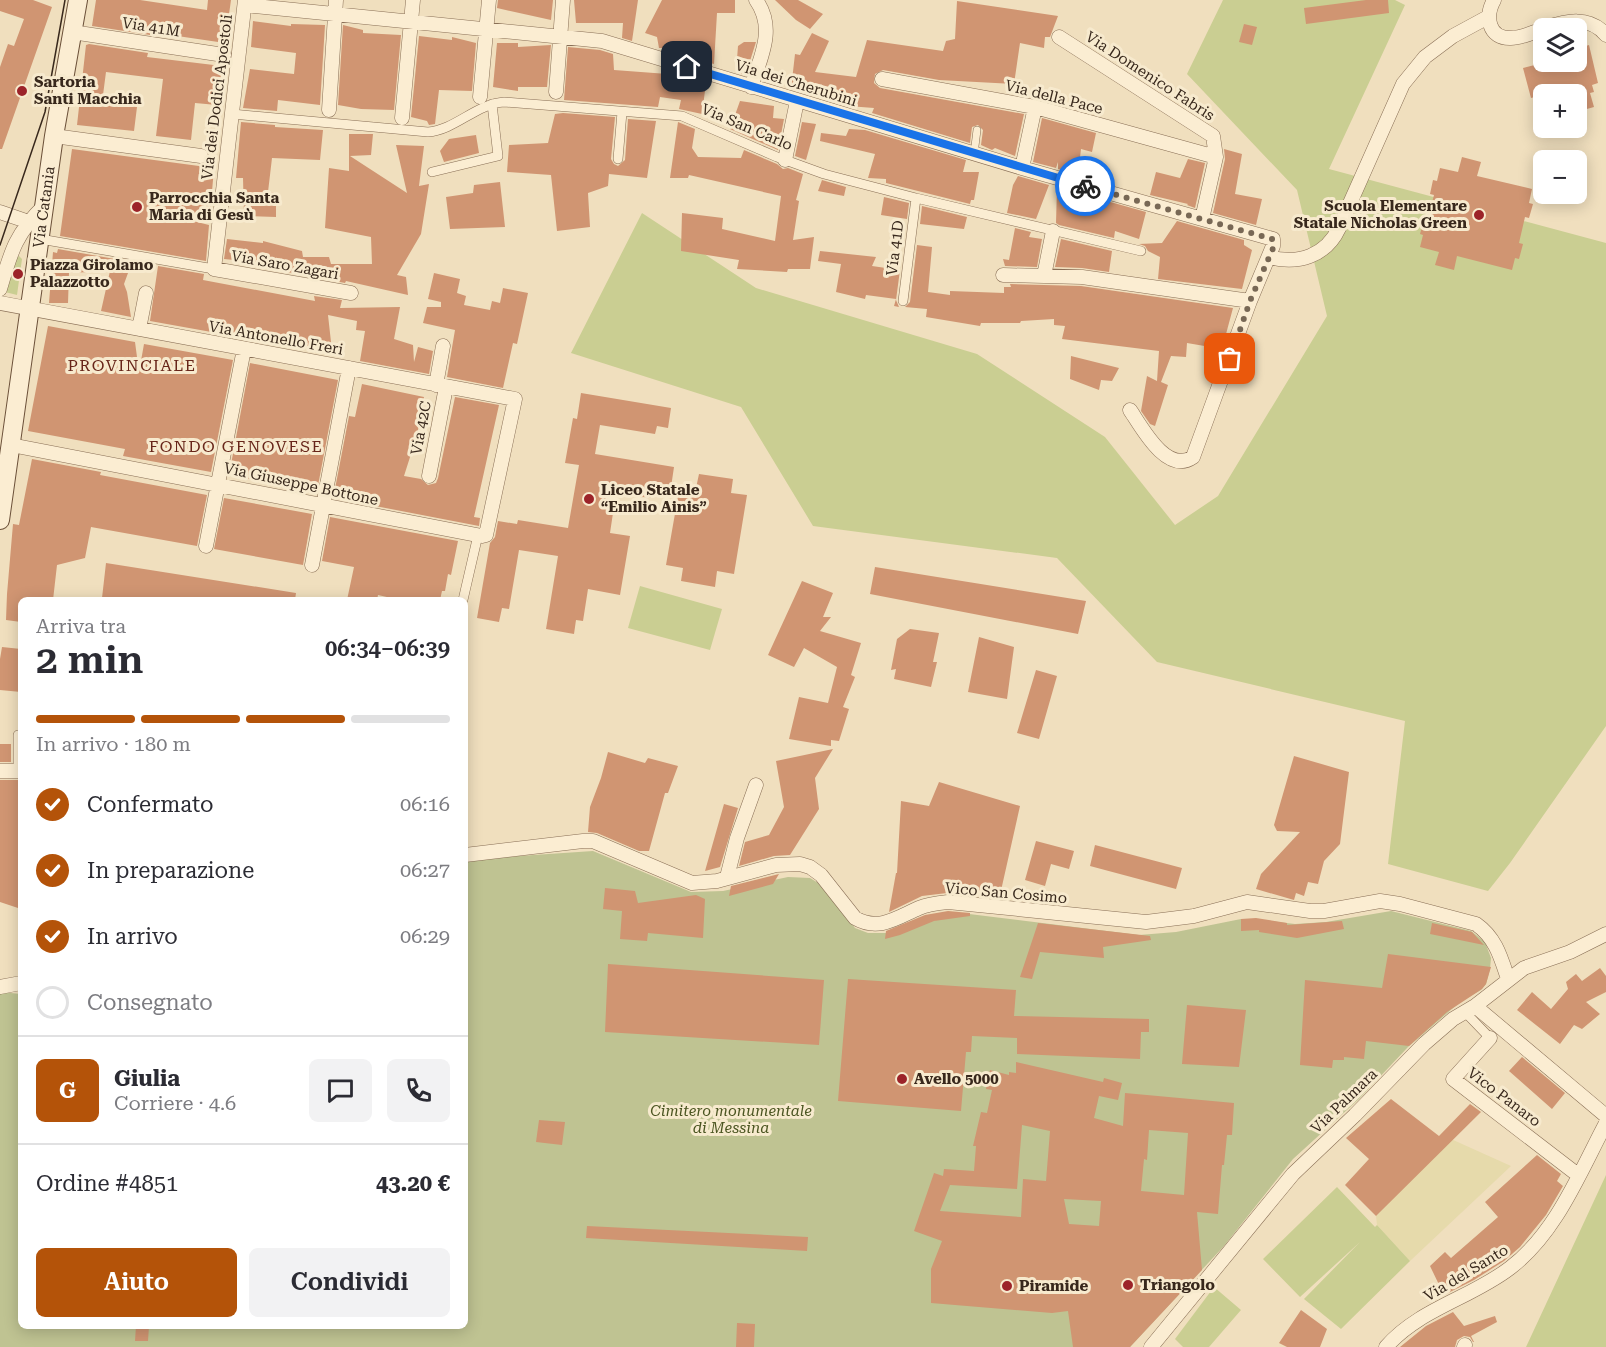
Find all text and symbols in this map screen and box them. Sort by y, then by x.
street label: Via dei Dodici Apostoli [198,13,236,181]
street label: Via 41M [121,14,181,40]
map controls [1533,18,1587,204]
button: layers [1533,18,1587,72]
street label: Via Domenico Fabris [1082,28,1218,124]
pin [661,41,712,92]
icon: home [670,50,703,83]
street label: Via dei Cherubini [733,56,859,110]
place label: Sartoria Santi Macchia [34,73,142,108]
street label: Via della Pace [1003,76,1105,118]
marker: Sartoria Santi Macchia [15,84,29,98]
button: + [1533,84,1587,138]
street label: Via San Carlo [699,100,795,154]
button: − [1533,150,1587,204]
courier [1055,156,1115,216]
street label: Via Catania [29,165,59,249]
icon: bike [1069,170,1102,203]
place label: Parrocchia Santa Maria di Gesù [149,189,279,224]
place label: Scuola Elementare Statale Nicholas Green [1294,197,1467,232]
marker: Parrocchia Santa Maria di Gesù [130,200,144,214]
marker: Scuola Elementare Statale Nicholas Green [1472,208,1486,222]
street label: Via 41D [883,219,907,277]
street label: Via Saro Zagari [230,247,340,283]
place label: Piazza Girolamo Palazzotto [30,256,154,291]
marker: Piazza Girolamo Palazzotto [11,267,25,281]
street label: Via Antonello Freri [207,317,345,359]
pin [1204,333,1255,384]
icon: bag [1213,342,1246,375]
district label: PROVINCIALE [68,356,196,375]
street label: Via 42C [407,399,435,457]
district label: FONDO GENOVESE [149,437,323,456]
street label: Via Giuseppe Bottone [222,459,380,509]
place label: Liceo Statale “Emilio Ainis” [601,481,707,516]
marker: Liceo Statale “Emilio Ainis” [582,492,596,506]
text: Arriva tra [36,614,126,638]
text: 06:34–06:39 [325,636,450,661]
text: 2 min [36,637,143,683]
text: In arrivo · 180 m [36,732,191,756]
icon: check [36,788,69,821]
text: Confermato [87,792,213,817]
text: 06:16 [400,792,450,816]
icon: check [36,854,69,887]
text: In preparazione [87,858,254,883]
text: 06:27 [400,858,450,882]
street label: Vico San Cosimo [944,879,1068,907]
icon: check [36,920,69,953]
text: In arrivo [87,924,178,949]
text: 06:29 [400,924,450,948]
text: Consegnato [87,990,213,1015]
button: chat [309,1059,372,1122]
button: phone [387,1059,450,1122]
street label: Vico Panaro [1464,1064,1544,1130]
street label: Via Palmara [1307,1065,1381,1137]
text: Giulia [114,1066,180,1091]
place label: Avello 5000 [914,1070,999,1088]
marker: Avello 5000 [895,1072,909,1086]
text: G [59,1078,76,1103]
text: Corriere · 4.6 [114,1091,236,1115]
park label: Cimitero monumentale di Messina [650,1102,812,1137]
text: Ordine #4851 [36,1171,178,1196]
text: 43.20 € [376,1171,450,1196]
street label: Via del Santo [1421,1241,1511,1305]
button: Aiuto [36,1248,237,1317]
button: Condividi [249,1248,450,1317]
place label: Triangolo [1140,1276,1215,1294]
place label: Piramide [1019,1277,1088,1295]
marker: Triangolo [1121,1278,1135,1292]
marker: Piramide [1000,1279,1014,1293]

